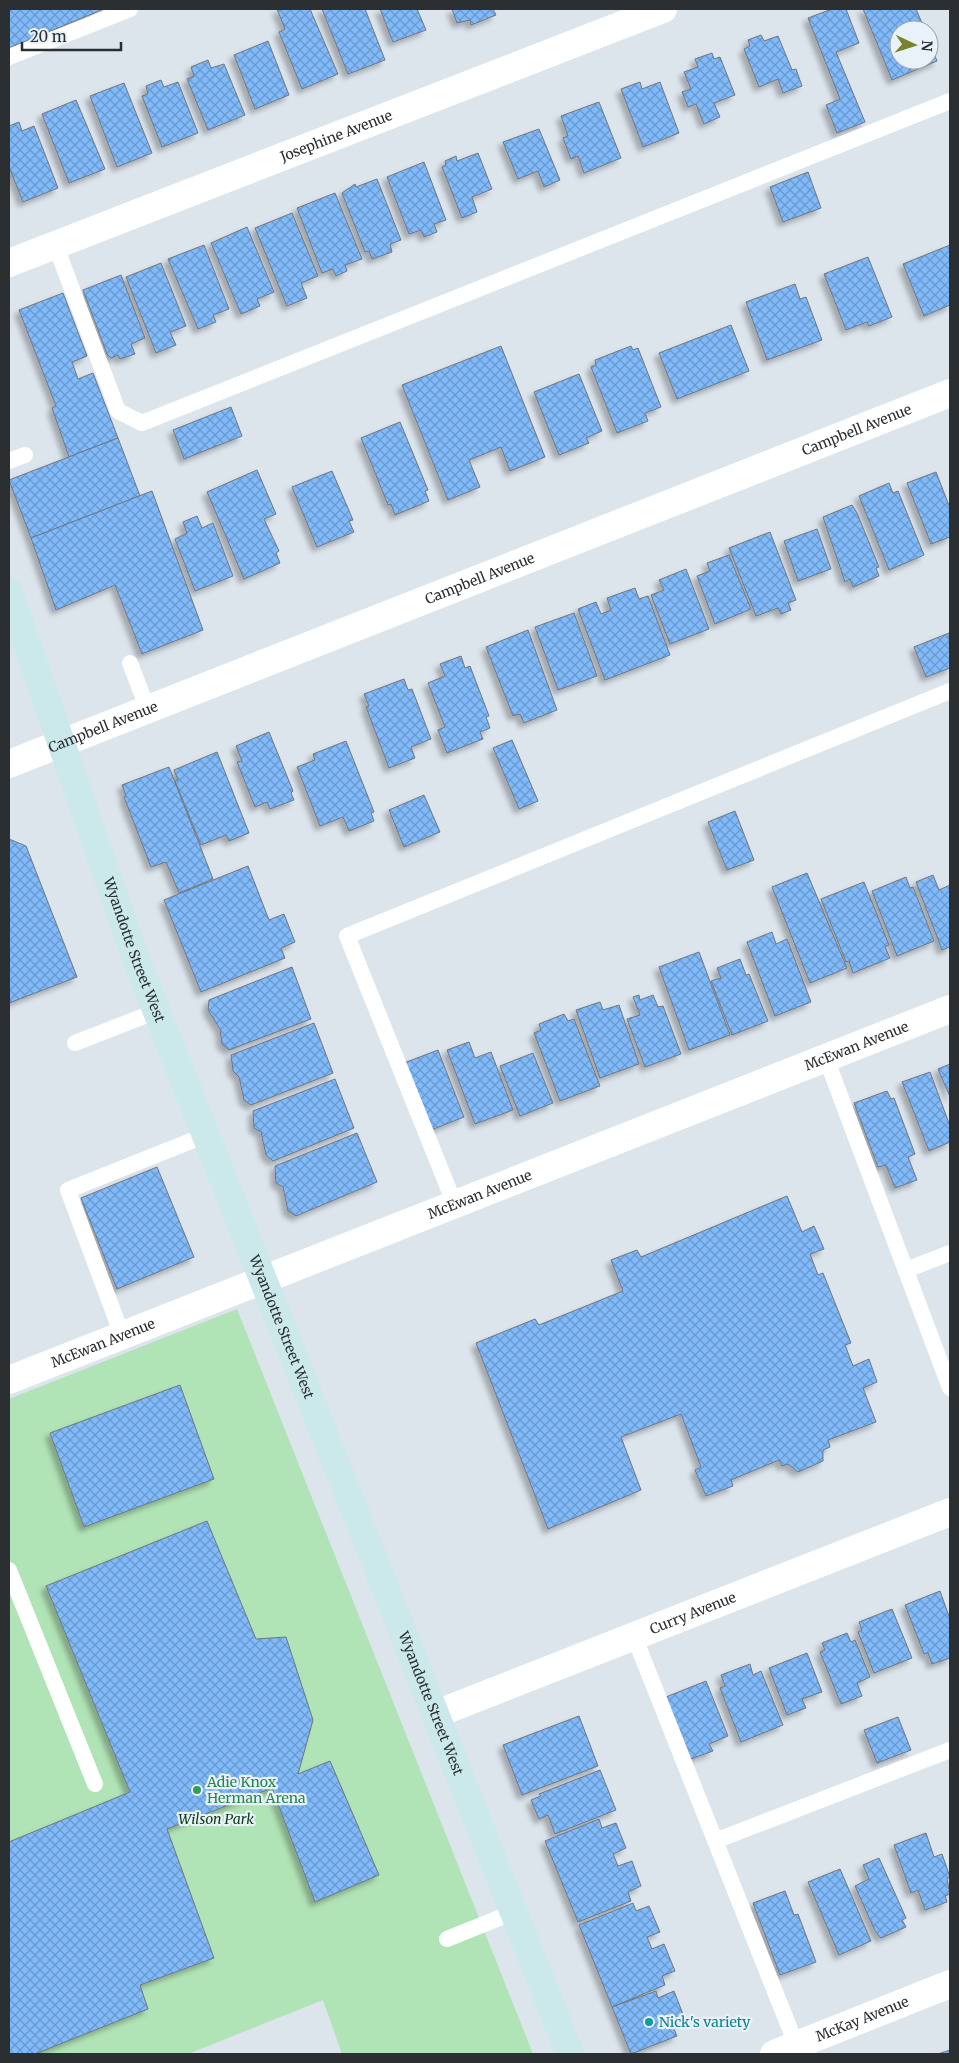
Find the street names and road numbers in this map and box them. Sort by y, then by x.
street label: Josephine Avenue [277,106,395,166]
street label: Campbell Avenue [799,400,914,460]
street label: Campbell Avenue [422,549,537,608]
street label: Campbell Avenue [46,697,160,757]
street label: Wyandotte Street West [99,874,169,1025]
street label: McEwan Avenue [802,1017,911,1074]
street label: McEwan Avenue [425,1166,534,1223]
street label: Wyandotte Street West [245,1251,319,1402]
street label: McEwan Avenue [48,1314,158,1372]
street label: Curry Avenue [647,1588,739,1638]
street label: Wyandotte Street West [394,1628,468,1778]
street label: McKay Avenue [813,1992,911,2045]

